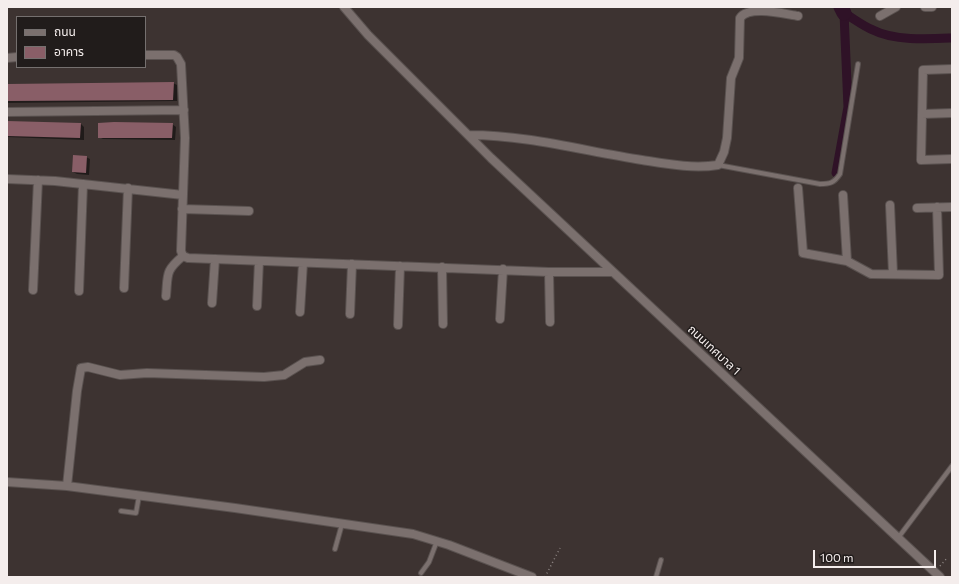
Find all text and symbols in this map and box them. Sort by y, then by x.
legend [16,16,146,68]
text: ถนน [54,24,76,38]
text: อาคาร [54,44,84,58]
street label: ถนนเทศบาล 1 [685,322,743,378]
scale bar [815,542,938,568]
text: 100 m [820,550,854,564]

